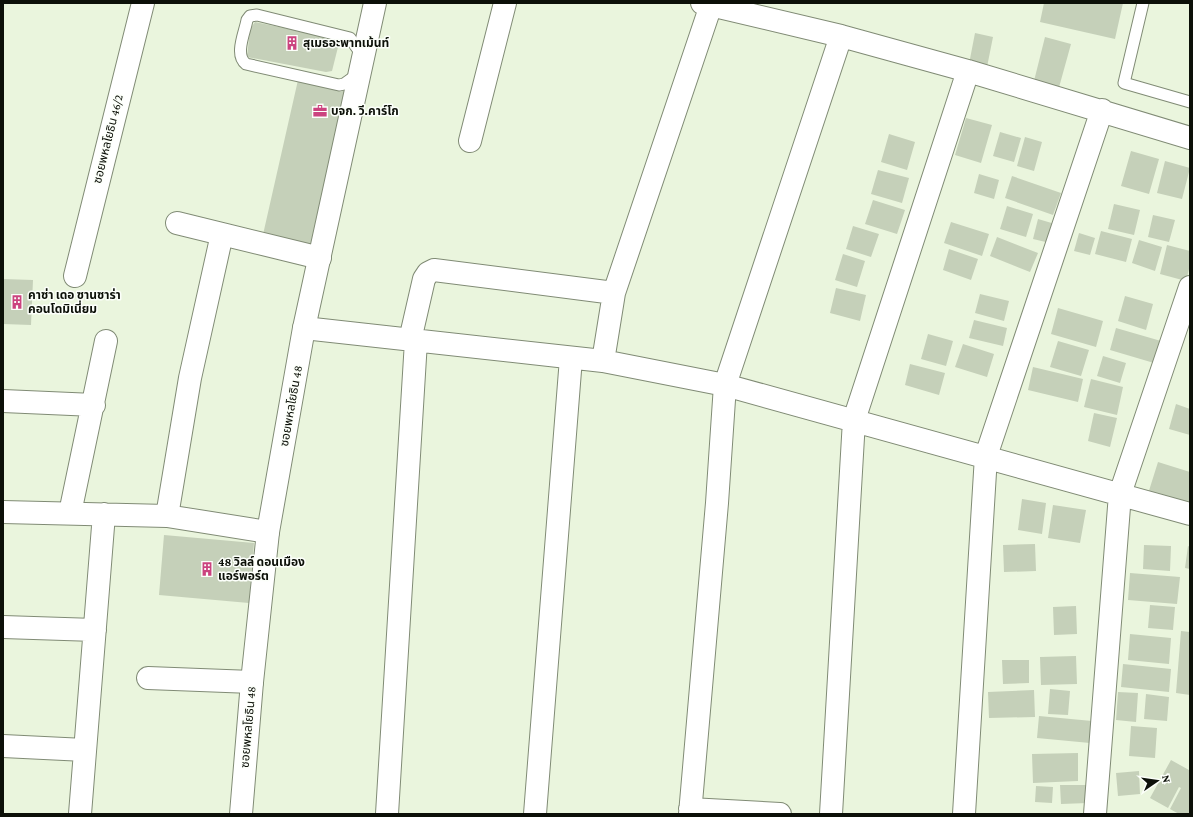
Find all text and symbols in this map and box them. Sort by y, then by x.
building icon: สุเมธอะพาทเม้นท์ [284,35,300,51]
place label: สุเมธอะพาทเม้นท์ [303,36,389,50]
street label: ซอยพหลโยธิน 46/2 [90,93,126,185]
office icon: บจก. วี.คาร์โก [312,103,328,119]
place label: บจก. วี.คาร์โก [331,104,399,118]
place label: คาซ่า เดอ ซานซาร่า คอนโดมิเนี่ยม [28,288,121,316]
building icon: คาซ่า เดอ ซานซาร่า คอนโดมิเนี่ยม [9,294,25,310]
street label: ซอยพหลโยธิน 48 [277,364,305,448]
place label: 48 วิลล์ ดอนเมือง แอร์พอร์ต [218,555,305,583]
building icon: 48 วิลล์ ดอนเมือง แอร์พอร์ต [199,561,215,577]
street label: ซอยพหลโยธิน 48 [237,685,259,769]
north arrow [1137,761,1177,801]
text: N [1160,774,1174,784]

